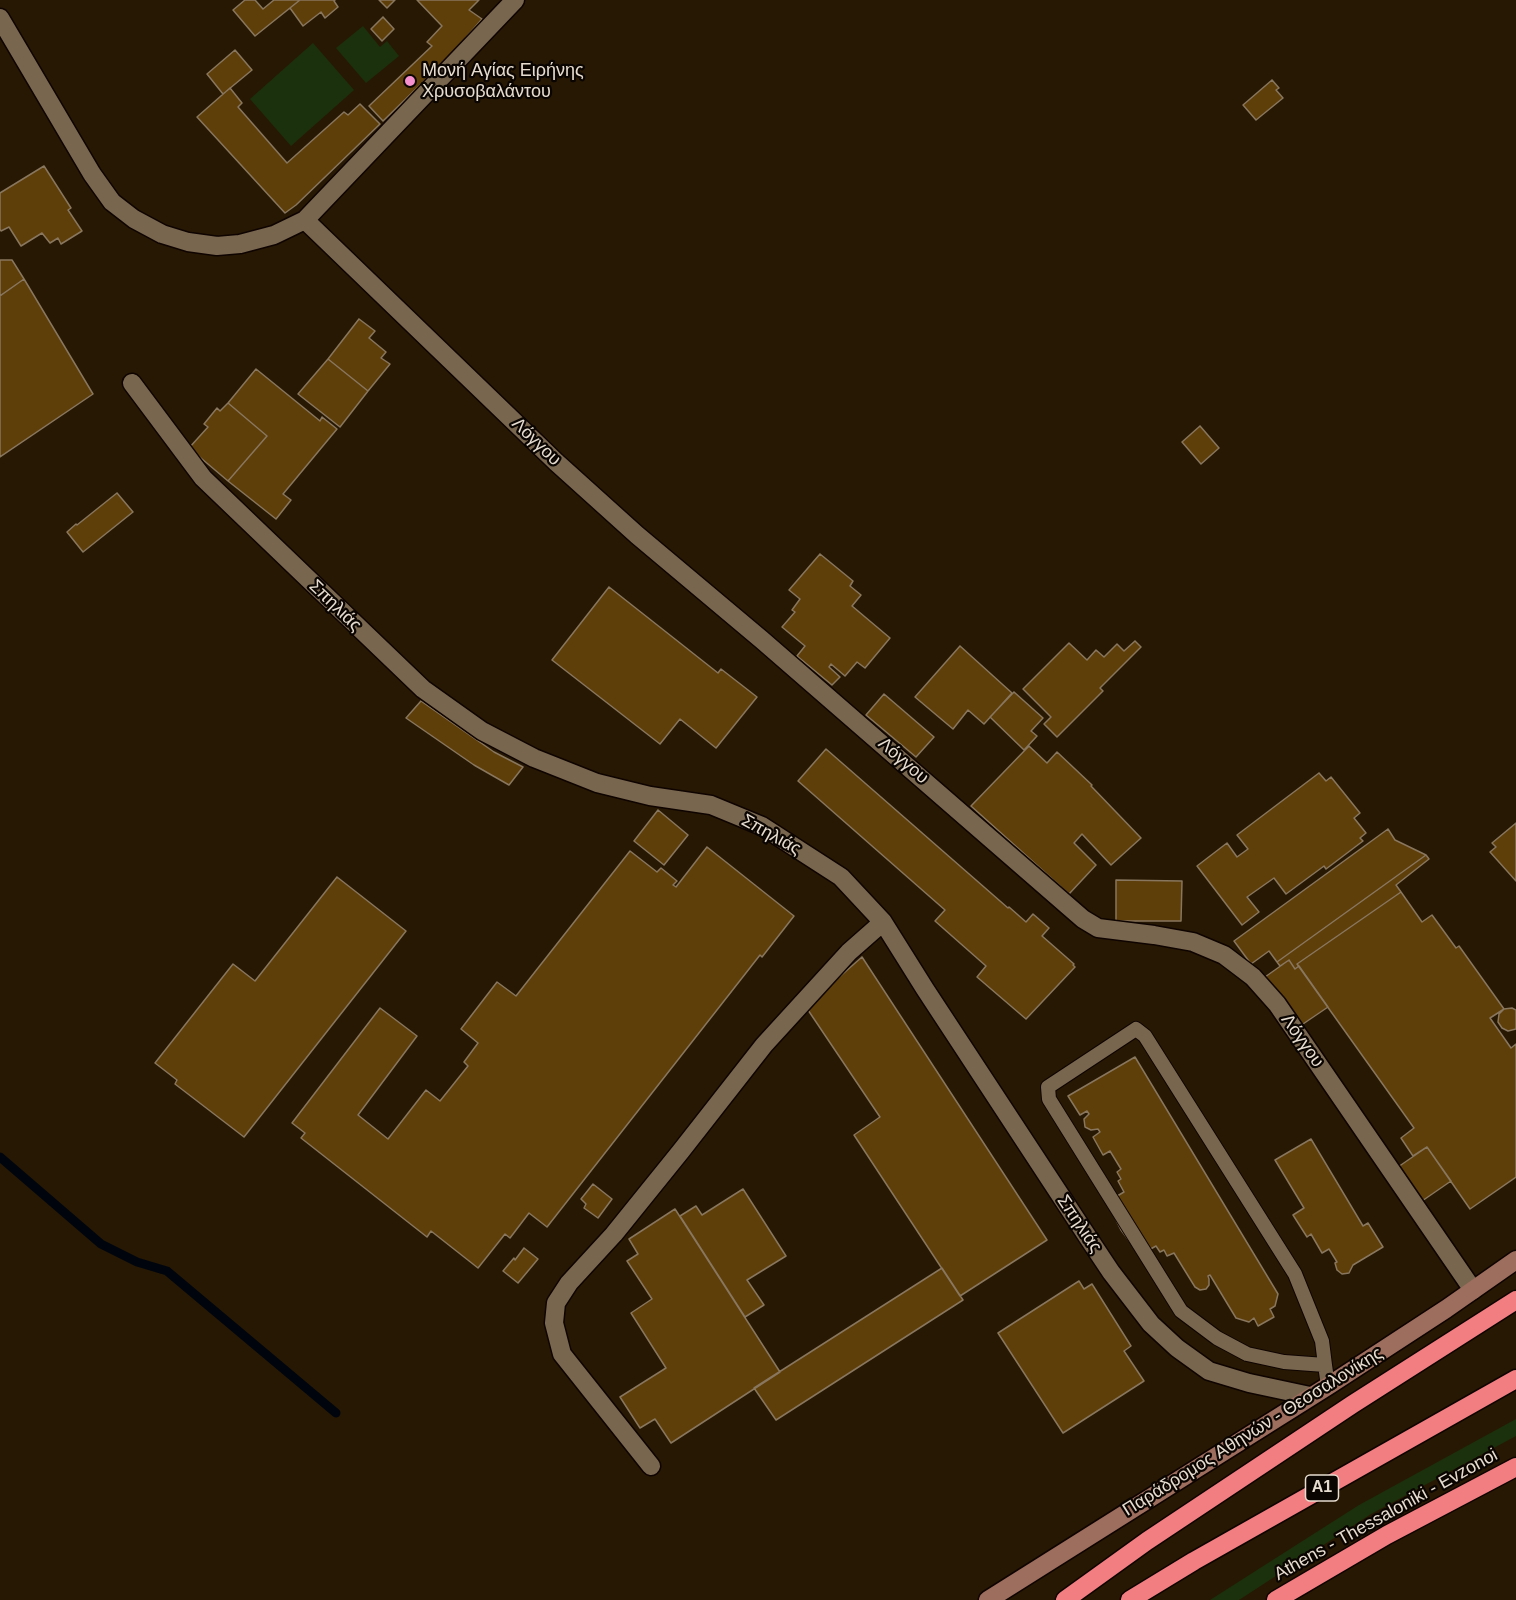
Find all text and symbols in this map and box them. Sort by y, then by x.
place label: Μονή Αγίας Ειρήνης Χρυσοβαλάντου [422,60,584,103]
marker: Μονή Αγίας Ειρήνης Χρυσοβαλάντου [403,74,417,88]
street label: Λόγγου [507,413,565,471]
street label: Σπηλιάς [304,576,366,636]
street label: Λόγγου [873,733,933,789]
street label: Σπηλιάς [737,810,805,860]
street label: Λόγγου [1276,1010,1328,1072]
street label: Σπηλιάς [1052,1191,1106,1257]
street label: Παράδρομος Αθηνών - Θεσσαλονίκης [1119,1343,1387,1521]
street label: Athens - Thessaloniki - Evzonoi [1271,1444,1501,1586]
road number: Α1 [1306,1475,1338,1501]

